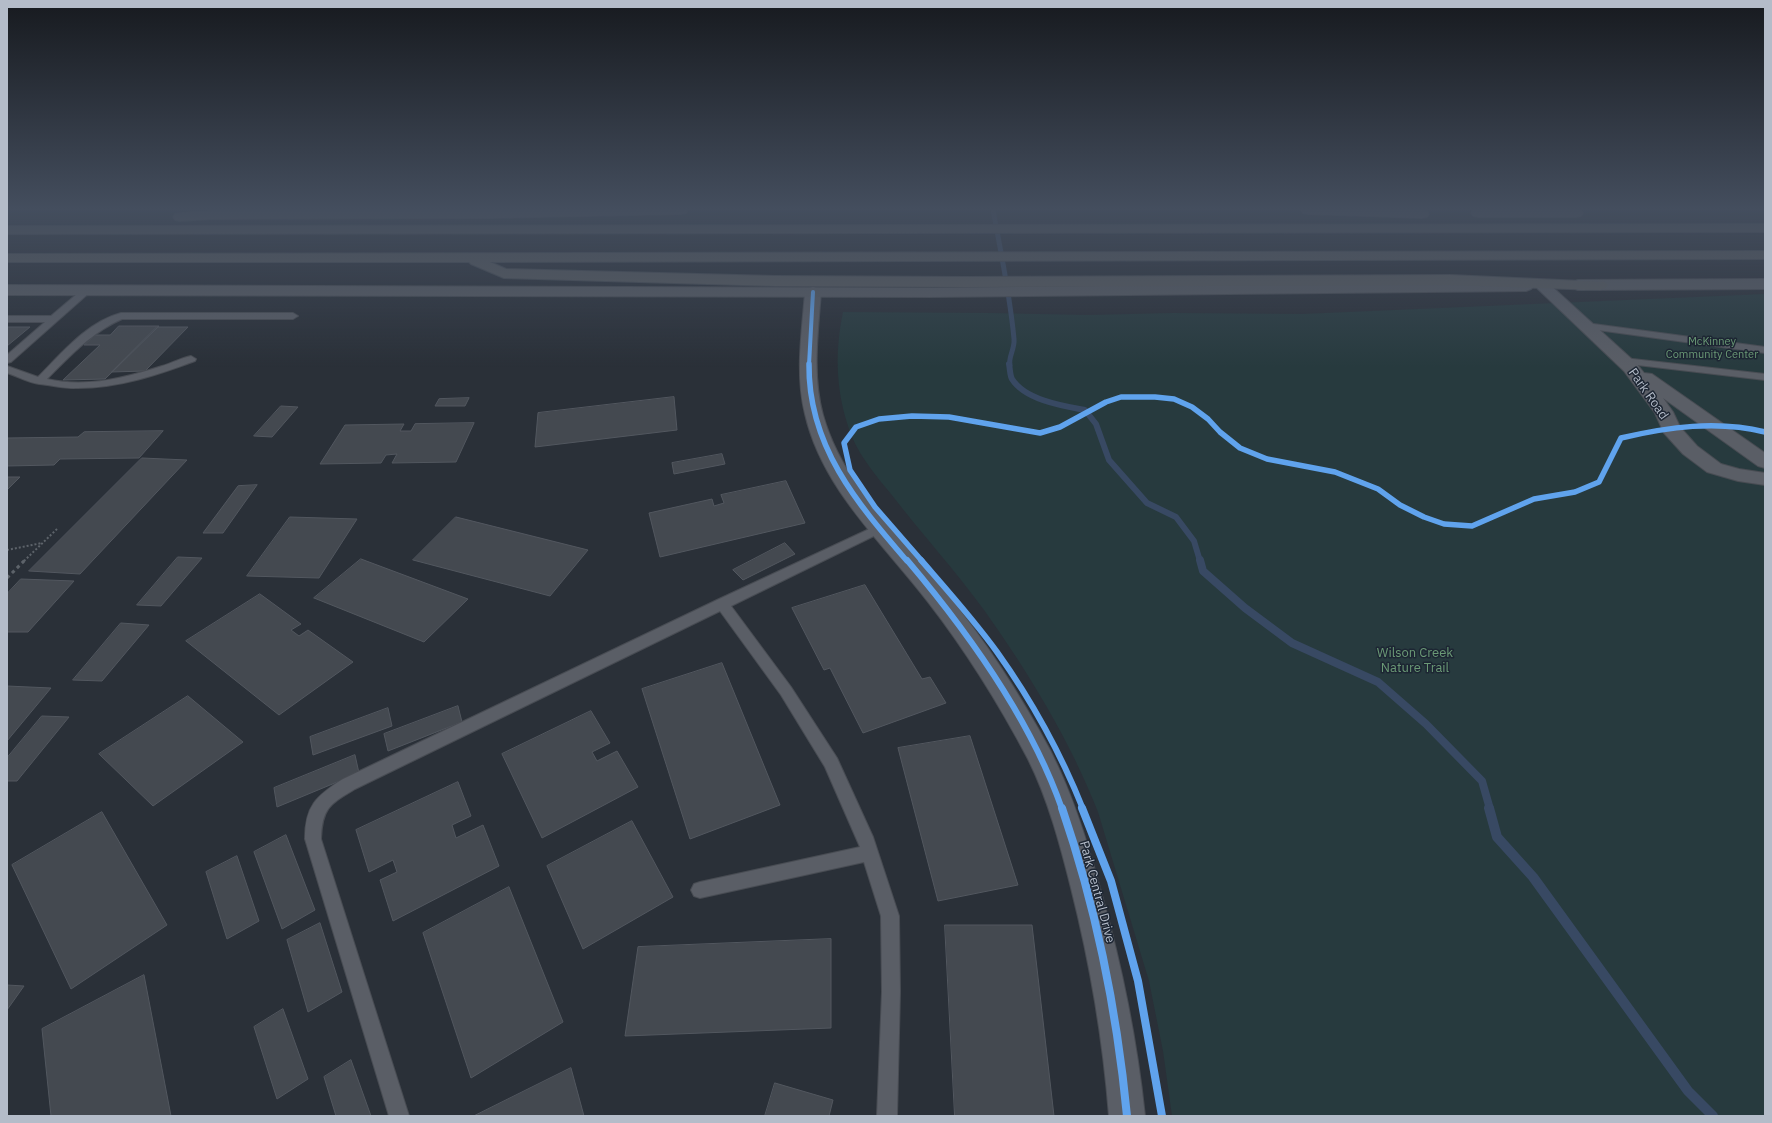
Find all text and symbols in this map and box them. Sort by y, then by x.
park label: McKinney Community Center [1666,335,1758,361]
street label: Park Road [1625,365,1671,423]
park label: Wilson Creek Nature Trail [1377,645,1453,676]
street label: Park Central Drive [1076,839,1118,945]

